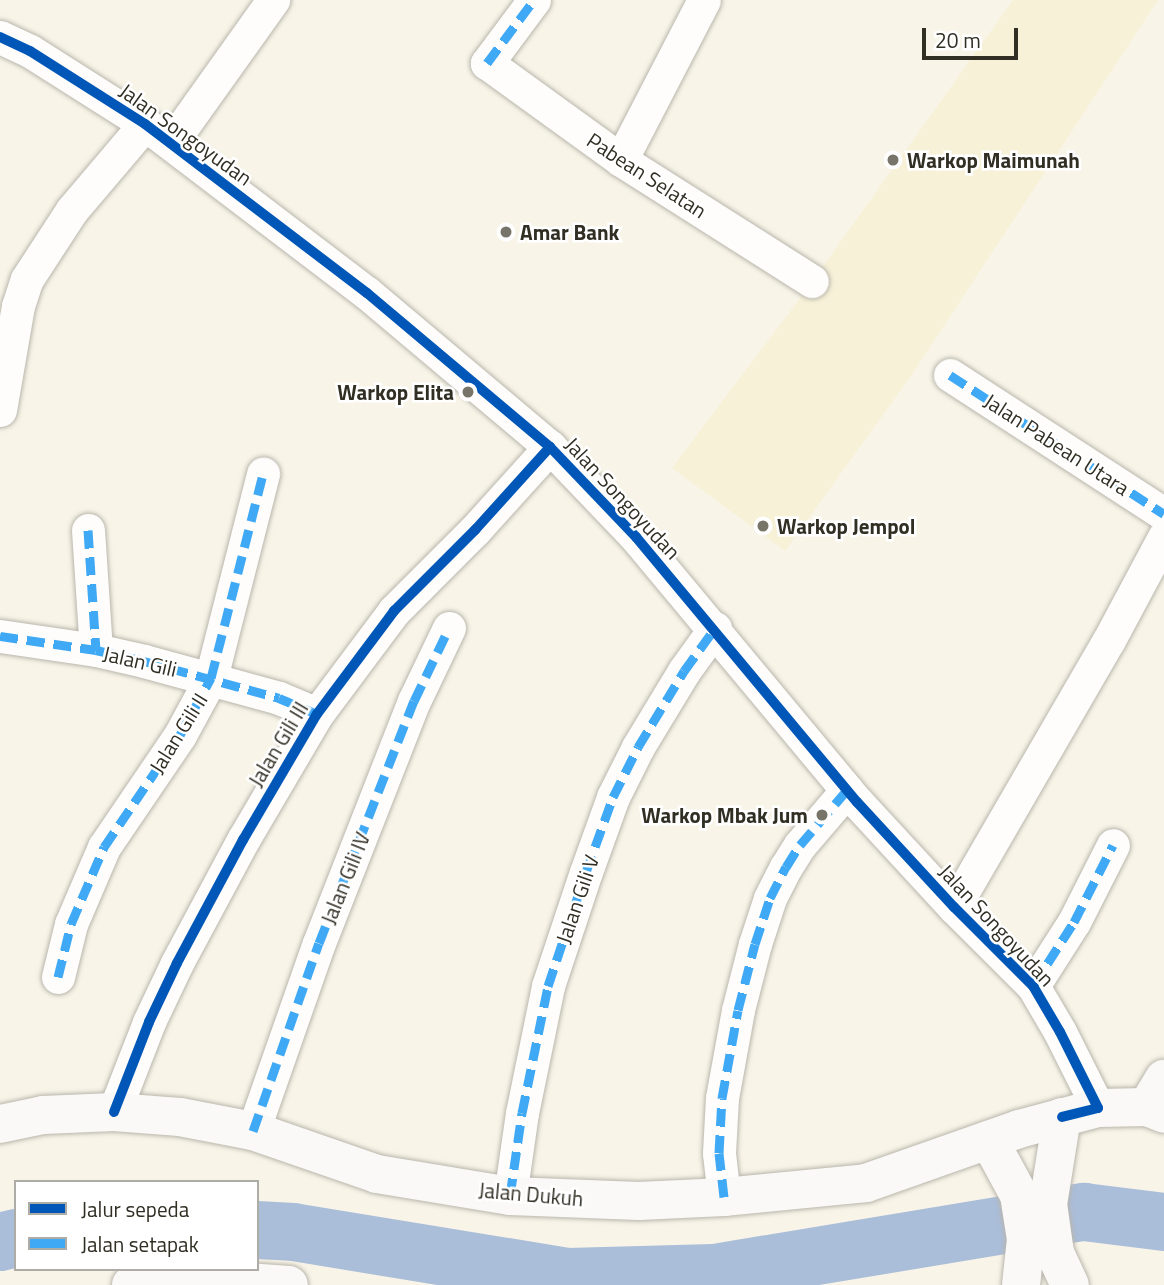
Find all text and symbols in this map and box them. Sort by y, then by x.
scale bar [926,14,1022,58]
text: 20 m [935,24,981,56]
street label: Jalan Songoyudan [115,78,257,190]
street label: Pabean Selatan [582,127,712,223]
place label: Warkop Maimunah [907,147,1080,173]
marker: Warkop Maimunah [885,152,901,168]
place label: Amar Bank [520,219,619,245]
marker: Amar Bank [498,224,514,240]
place label: Warkop Elita [337,379,454,405]
marker: Warkop Elita [460,384,476,400]
street label: Jalan Pabean Utara [980,388,1134,500]
street label: Jalan Songoyudan [560,432,686,564]
place label: Warkop Jempol [777,513,915,539]
marker: Warkop Jempol [755,518,771,534]
street label: Jalan Gili [101,640,179,682]
street label: Jalan Gili II [144,688,212,778]
street label: Jalan Gili III [243,697,313,791]
place label: Warkop Mbak Jum [641,802,808,828]
marker: Warkop Mbak Jum [814,807,830,823]
street label: Jalan Gili IV [315,828,375,928]
street label: Jalan Gili V [550,852,604,946]
street label: Jalan Songoyudan [934,859,1060,991]
street label: Jalan Dukuh [478,1177,584,1211]
legend [14,1180,259,1271]
text: Jalur sepeda [81,1193,189,1225]
text: Jalan setapak [81,1228,199,1260]

